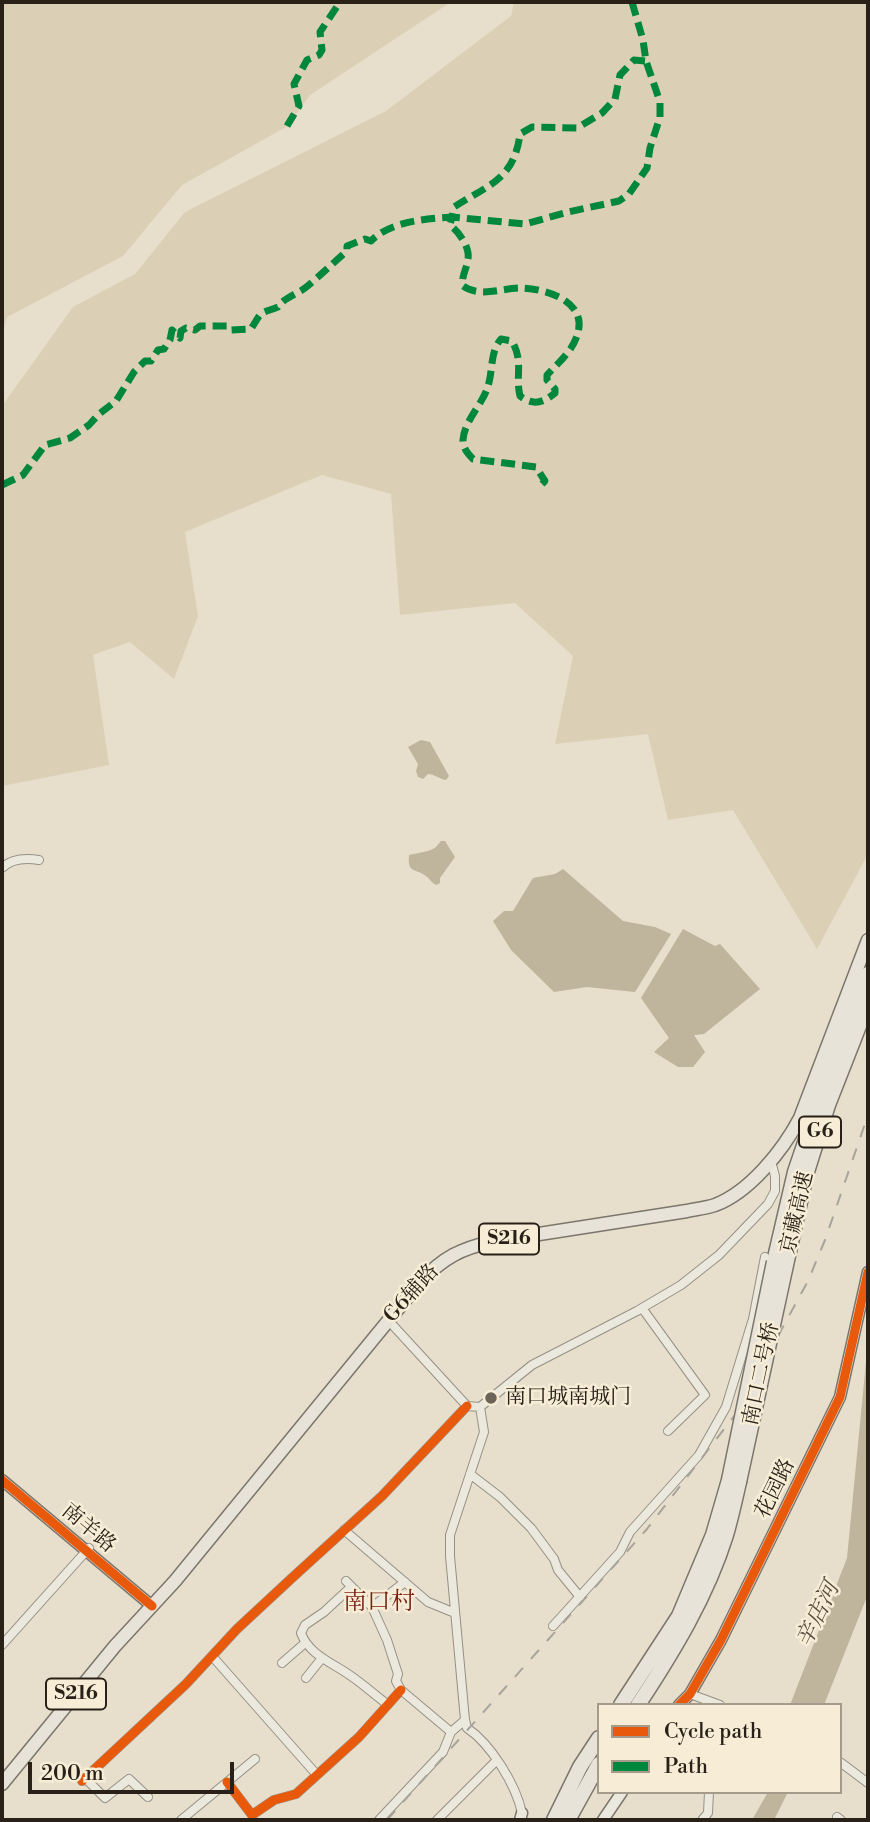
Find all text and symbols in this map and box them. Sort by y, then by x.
road number: G6 [799,1116,841,1148]
street label: 京藏高速 [776,1169,820,1257]
road number: S216 [479,1224,539,1254]
street label: G6辅路 [379,1259,445,1329]
street label: 南口二号桥 [739,1320,785,1428]
place label: 南口城南城门 [505,1385,631,1411]
marker: 南口城南城门 [483,1390,499,1406]
street label: 花园路 [751,1455,801,1523]
street label: 南羊路 [56,1499,120,1559]
water label: 辛店河 [791,1578,847,1652]
district label: 南口村 [343,1589,415,1617]
road number: S216 [46,1678,106,1710]
legend [597,1703,842,1794]
text: Cycle path [664,1719,762,1745]
scale bar [32,1748,238,1792]
text: Path [664,1754,708,1780]
text: 200 m [41,1761,104,1787]

